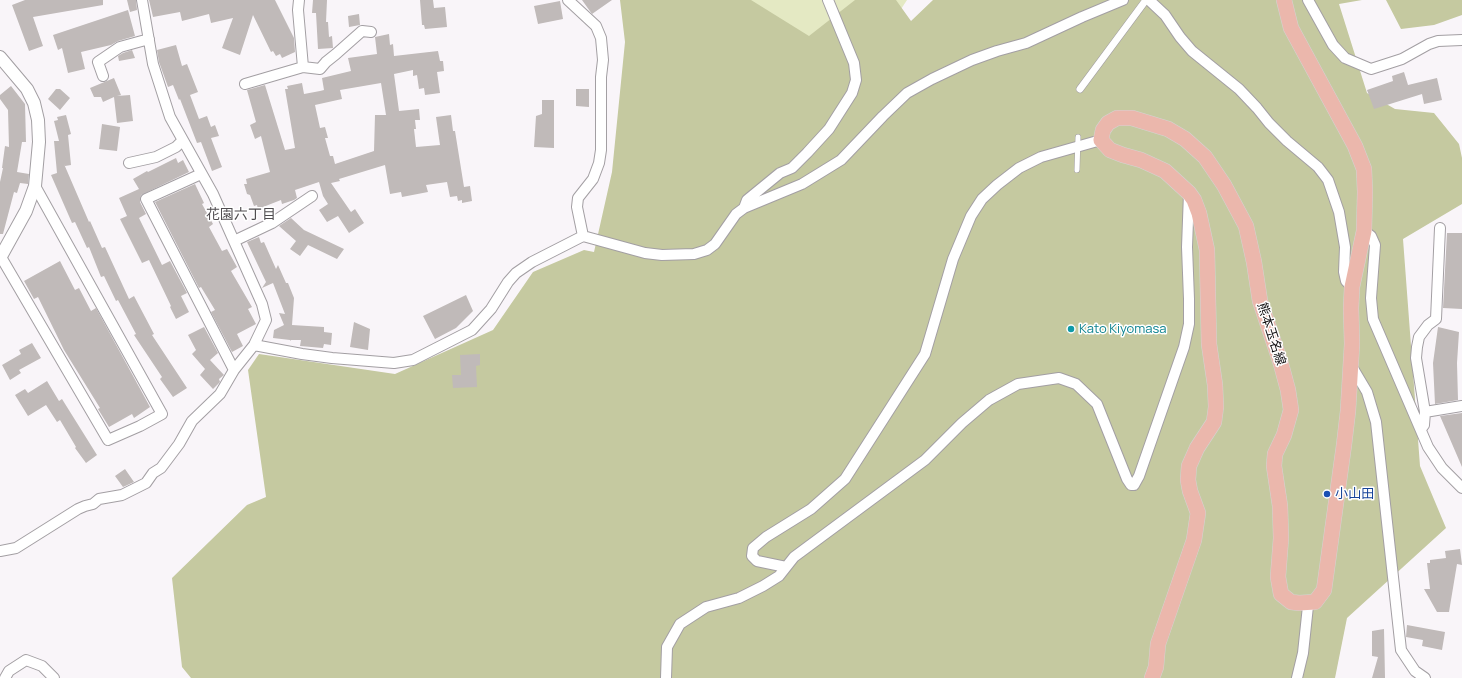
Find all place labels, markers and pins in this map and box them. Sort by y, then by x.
place label: Kato Kiyomasa [1079,321,1167,337]
marker: Kato Kiyomasa [1066,324,1076,334]
place label: 小山田 [1335,486,1374,502]
marker: 小山田 [1322,489,1332,499]

